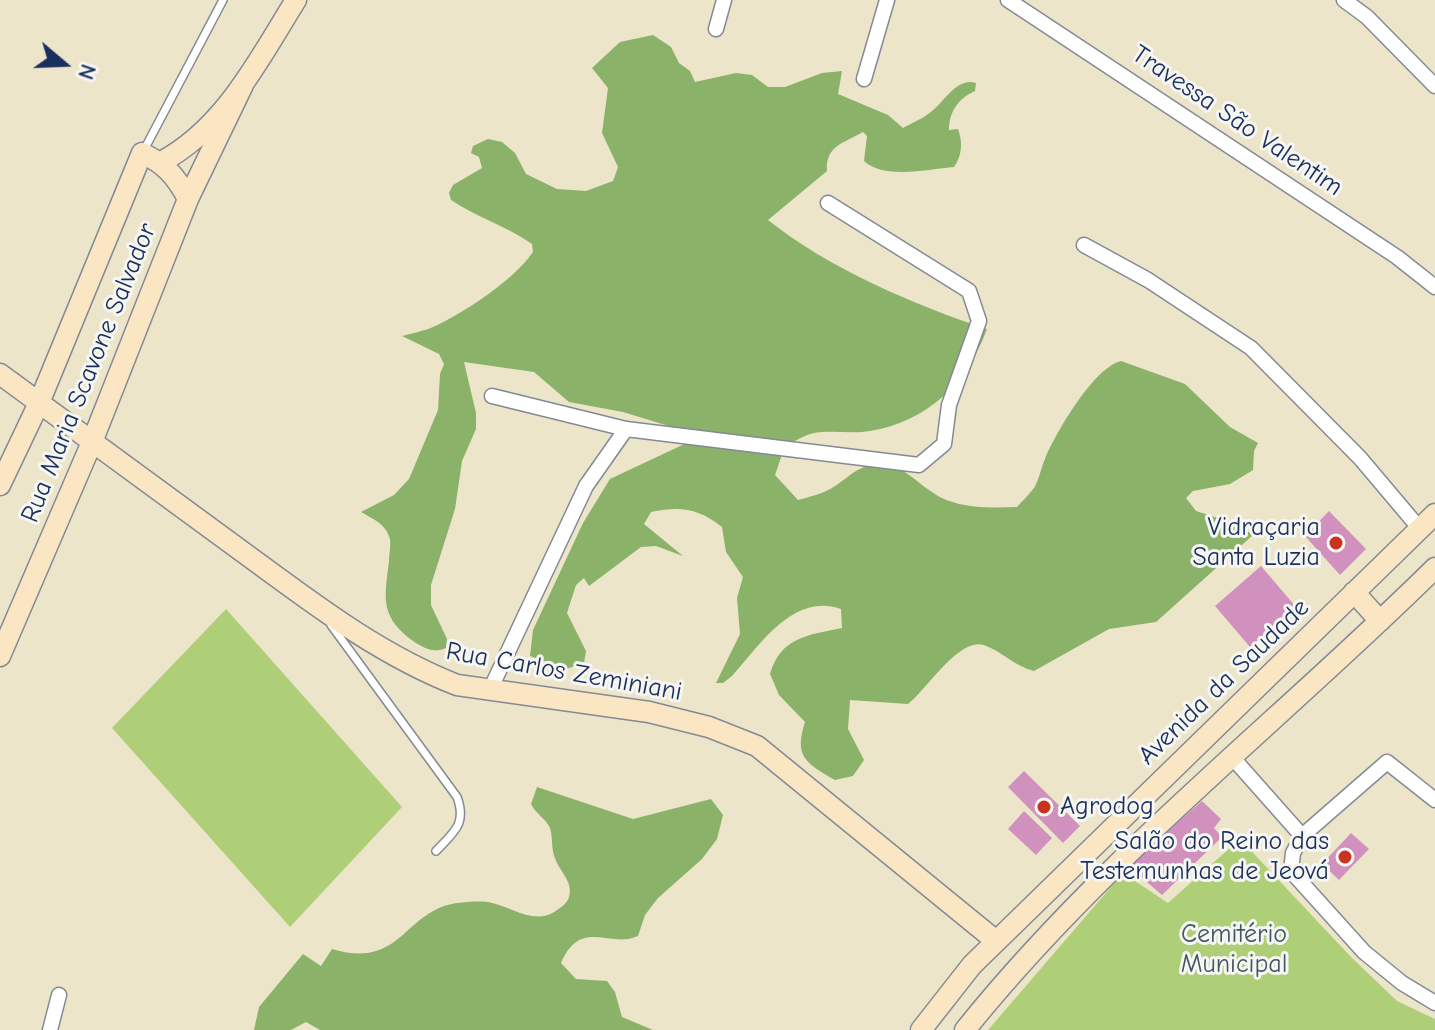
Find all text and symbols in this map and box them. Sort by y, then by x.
north arrow [24,24,104,104]
street label: Travessa São Valentim [1126,39,1348,203]
text: N [72,61,101,83]
street label: Rua Maria Scavone Salvador [15,219,163,527]
place label: Vidraçaria Santa Luzia [1192,512,1320,574]
marker: Vidraçaria Santa Luzia [1327,534,1345,552]
street label: Avenida da Saudade [1132,592,1316,772]
street label: Rua Carlos Zeminiani [444,636,684,708]
place label: Agrodog [1060,791,1154,823]
marker: Agrodog [1035,798,1053,816]
place label: Salão do Reino das Testemunhas de Jeová [1080,826,1329,888]
marker: Salão do Reino das Testemunhas de Jeová [1336,848,1354,866]
park label: Cemitério Municipal [1181,919,1287,980]

